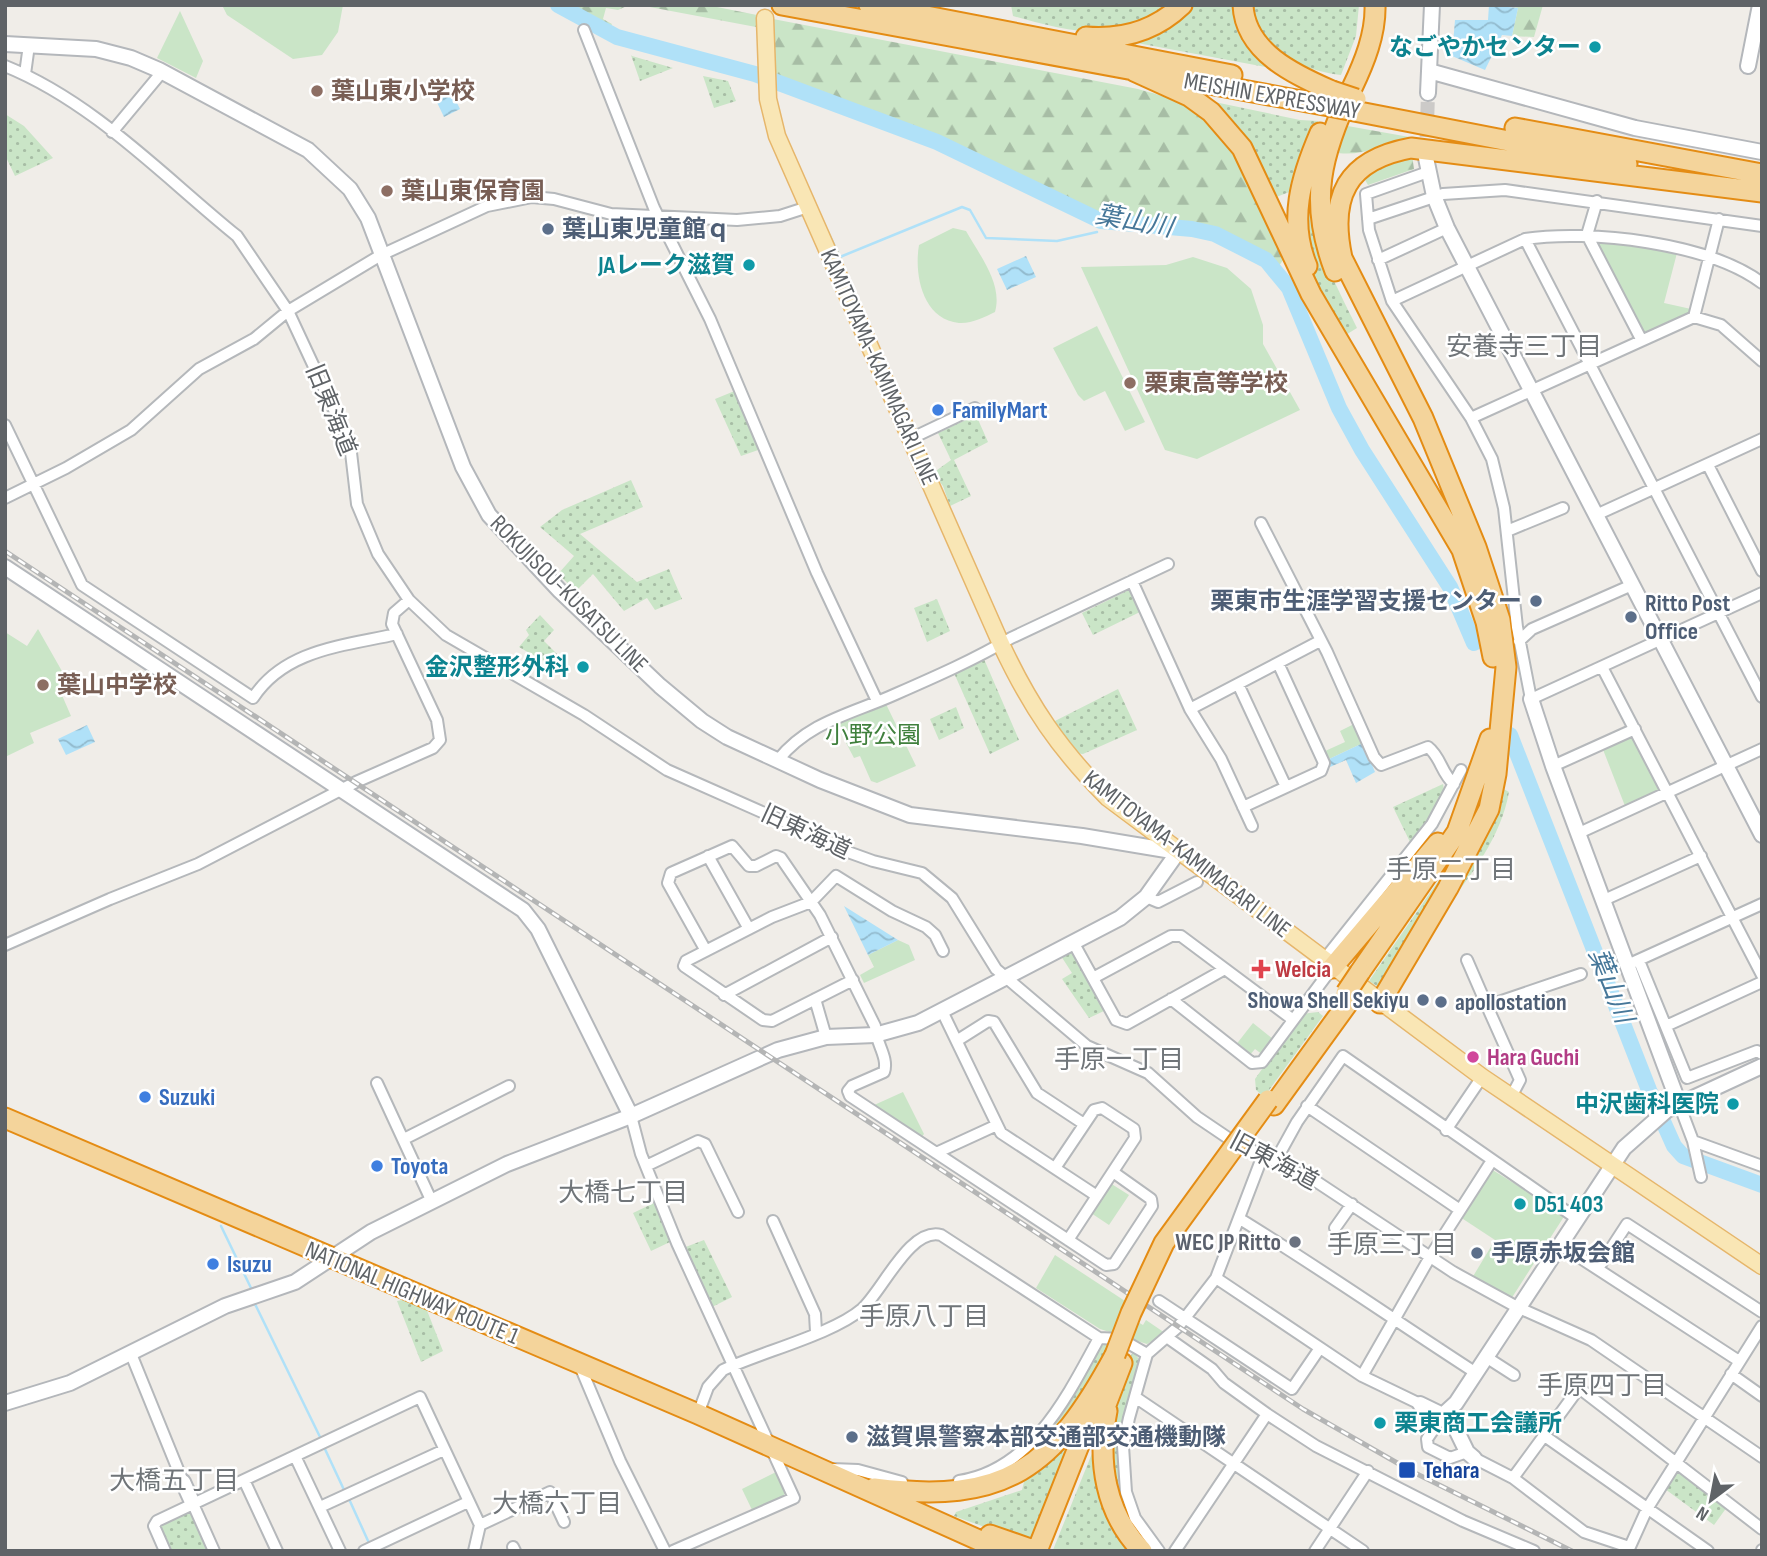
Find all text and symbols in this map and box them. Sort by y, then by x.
place label: なごやかセンター [1389,33,1581,62]
marker: なごやかセンター [1587,39,1603,55]
street label: MEISHIN EXPRESSWAY [1182,66,1362,126]
place label: 葉山東小学校 [331,77,475,106]
marker: 葉山東小学校 [309,83,325,99]
place label: 葉山東保育園 [401,177,545,206]
marker: 葉山東保育園 [379,183,395,199]
water label: 葉山川 [1093,200,1178,245]
place label: 葉山東児童館ｑ [562,215,730,244]
marker: 葉山東児童館ｑ [540,221,556,237]
street label: KAMITOYAMA-KAMIMAGARI LINE [814,244,944,490]
place label: JAレーク滋賀 [597,251,735,280]
marker: JAレーク滋賀 [741,257,757,273]
district label: 安養寺三丁目 [1446,332,1602,363]
street label: 旧東海道 [300,360,362,460]
place label: 栗東高等学校 [1144,369,1288,398]
marker: 栗東高等学校 [1122,375,1138,391]
place label: FamilyMart [952,396,1047,425]
marker: FamilyMart [930,402,946,418]
street label: ROKUJISOU-KUSATSU LINE [484,509,654,679]
place label: 栗東市生涯学習支援センター [1210,587,1522,616]
place label: Ritto Post Office [1645,589,1730,646]
marker: 栗東市生涯学習支援センター [1528,593,1544,609]
marker: Ritto Post Office [1623,609,1639,625]
place label: 金沢整形外科 [425,653,569,682]
marker: 金沢整形外科 [575,659,591,675]
place label: 葉山中学校 [57,671,177,700]
marker: 葉山中学校 [35,677,51,693]
park label: 小野公園 [825,721,921,750]
street label: KAMITOYAMA-KAMIMAGARI LINE [1077,764,1297,944]
street label: 旧東海道 [756,799,856,865]
district label: 手原二丁目 [1386,855,1516,886]
water label: 葉山川 [1581,944,1640,1031]
place label: Welcia [1275,955,1331,984]
marker: Welcia [1253,961,1269,977]
place label: Showa Shell Sekiyu [1248,986,1409,1015]
place label: apollostation [1455,988,1567,1017]
marker: Showa Shell Sekiyu [1415,992,1431,1008]
marker: apollostation [1433,994,1449,1010]
place label: Hara Guchi [1487,1043,1579,1072]
district label: 手原一丁目 [1054,1045,1184,1076]
marker: Hara Guchi [1465,1049,1481,1065]
place label: Suzuki [159,1083,215,1112]
marker: Suzuki [137,1089,153,1105]
place label: 中沢歯科医院 [1575,1090,1719,1119]
marker: 中沢歯科医院 [1725,1096,1741,1112]
street label: 旧東海道 [1225,1126,1323,1196]
place label: Toyota [391,1152,448,1181]
marker: Toyota [369,1158,385,1174]
district label: 大橋七丁目 [558,1178,688,1209]
place label: D51 403 [1534,1190,1603,1219]
marker: D51 403 [1512,1196,1528,1212]
place label: WEC JP Ritto [1175,1228,1281,1257]
district label: 手原三丁目 [1327,1230,1457,1261]
marker: WEC JP Ritto [1287,1234,1303,1250]
street label: NATIONAL HIGHWAY ROUTE 1 [301,1235,524,1351]
place label: 手原赤坂会館 [1491,1239,1635,1268]
marker: 手原赤坂会館 [1469,1245,1485,1261]
place label: Isuzu [227,1250,272,1279]
marker: Isuzu [205,1256,221,1272]
district label: 手原八丁目 [859,1302,989,1333]
district label: 手原四丁目 [1537,1371,1667,1402]
place label: 栗東商工会議所 [1394,1409,1562,1438]
marker: 栗東商工会議所 [1372,1415,1388,1431]
place label: 滋賀県警察本部交通部交通機動隊 [866,1423,1226,1452]
marker: 滋賀県警察本部交通部交通機動隊 [844,1429,860,1445]
place label: Tehara [1423,1456,1480,1485]
marker: Tehara [1397,1460,1417,1480]
north arrow [1676,1465,1746,1535]
district label: 大橋五丁目 [109,1466,239,1497]
district label: 大橋六丁目 [492,1489,622,1520]
text: N [1692,1501,1713,1526]

